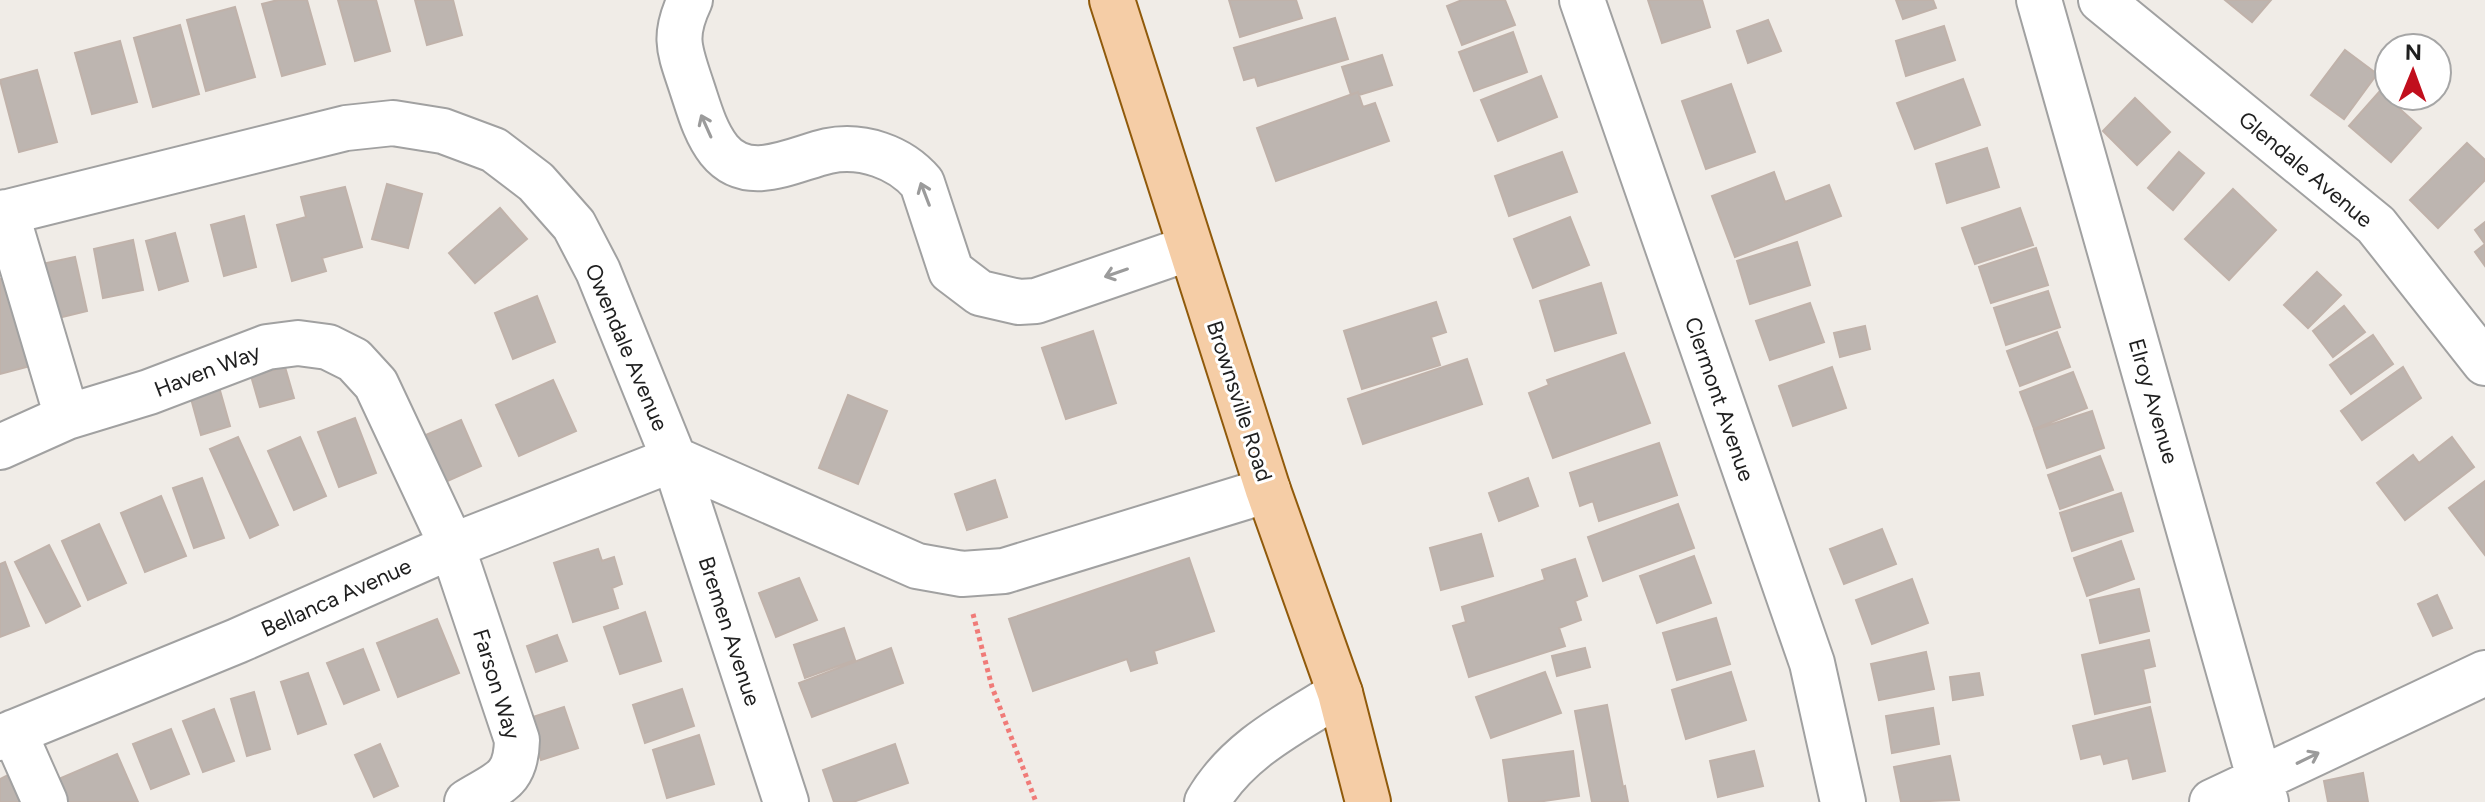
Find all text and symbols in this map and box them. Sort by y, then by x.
north arrow [2373,32,2453,112]
text: N [2405,39,2422,66]
street label: Glendale Avenue [2233,105,2378,233]
one-way arrow [698,114,713,138]
one-way arrow [917,182,931,207]
street label: Owendale Avenue [579,259,674,435]
one-way arrow [1104,267,1129,281]
street label: Clermont Avenue [1679,313,1760,485]
street label: Brownsville Road [1201,317,1278,485]
street label: Elroy Avenue [2123,335,2184,467]
street label: Haven Way [150,338,264,403]
street label: Bellanca Avenue [257,552,416,643]
street label: Bremen Avenue [693,553,766,709]
street label: Farson Way [467,626,526,743]
one-way arrow [2296,749,2319,764]

